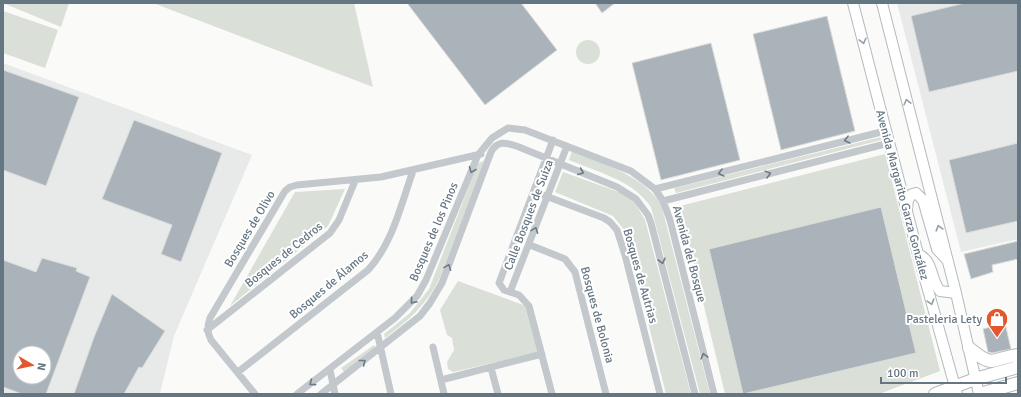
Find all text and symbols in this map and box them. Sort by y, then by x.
one-way arrow [858,38,866,44]
one-way arrow [903,99,912,106]
street label: Avenida Margarito Garza González [872,108,932,282]
one-way arrow [844,136,850,144]
street label: Calle Bosques de Suiza [501,158,557,272]
one-way arrow [469,166,477,174]
one-way arrow [577,167,585,175]
one-way arrow [718,168,724,176]
one-way arrow [765,170,772,178]
street label: Bosques de los Pinos [406,180,462,284]
street label: Bosques de Olivo [221,188,279,270]
street label: Avenida del Bosque [669,204,709,304]
street label: Bosques de Cedros [242,219,326,291]
one-way arrow [936,225,944,231]
one-way arrow [531,226,539,233]
street label: Bosques de Autrias [619,227,661,325]
street label: Bosques de Álamos [286,248,372,322]
one-way arrow [657,258,665,265]
one-way arrow [444,263,452,270]
street label: Bosques de Bolonia [577,265,617,365]
one-way arrow [410,296,417,304]
one-way arrow [926,298,935,305]
shop icon: Pasteleria Lety [984,306,1010,339]
place label: Pasteleria Lety [906,312,982,327]
north arrow [12,345,52,385]
one-way arrow [701,353,709,359]
one-way arrow [359,359,366,366]
scale bar [881,359,1006,385]
text: N [34,362,48,371]
text: 100 m [887,366,919,381]
one-way arrow [309,378,316,386]

